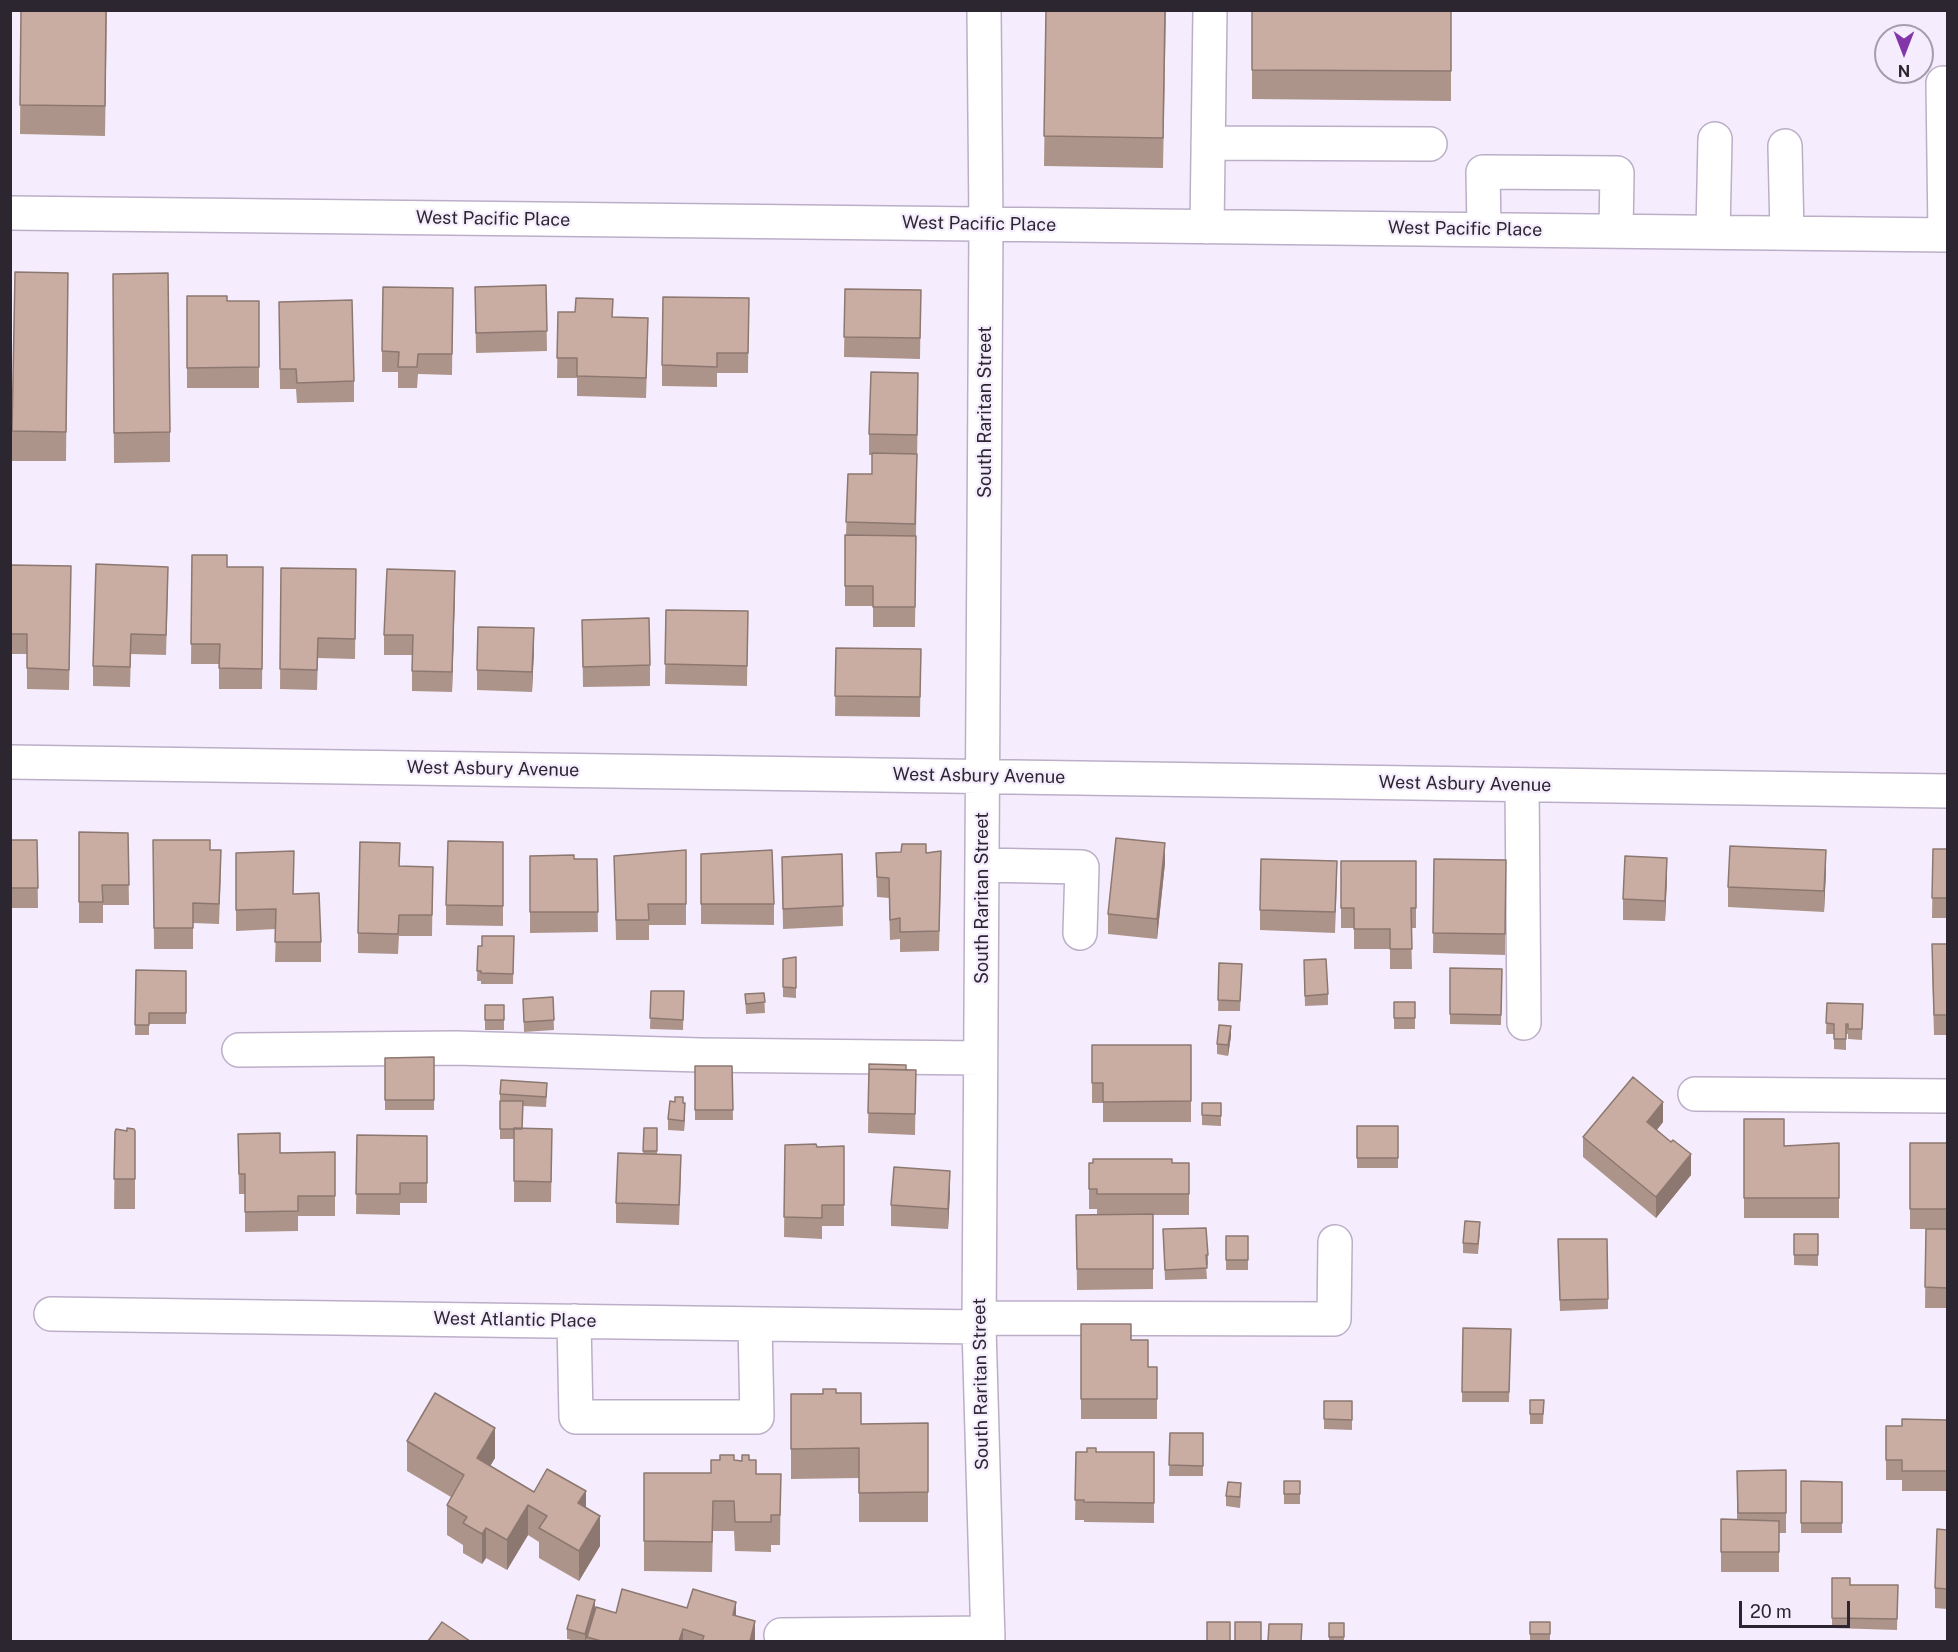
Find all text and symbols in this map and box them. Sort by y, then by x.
north arrow [1874,24,1934,84]
text: N [1898,61,1910,80]
street label: West Pacific Place [416,207,570,231]
street label: West Pacific Place [902,212,1056,236]
street label: West Pacific Place [1388,217,1542,241]
street label: South Raritan Street [974,326,996,498]
street label: West Asbury Avenue [406,757,580,781]
street label: West Asbury Avenue [892,764,1066,788]
street label: West Asbury Avenue [1378,772,1552,796]
street label: South Raritan Street [971,812,993,984]
street label: South Raritan Street [969,1298,993,1470]
street label: West Atlantic Place [433,1308,597,1332]
scale bar [1742,1589,1853,1627]
text: 20 m [1750,1601,1792,1622]

